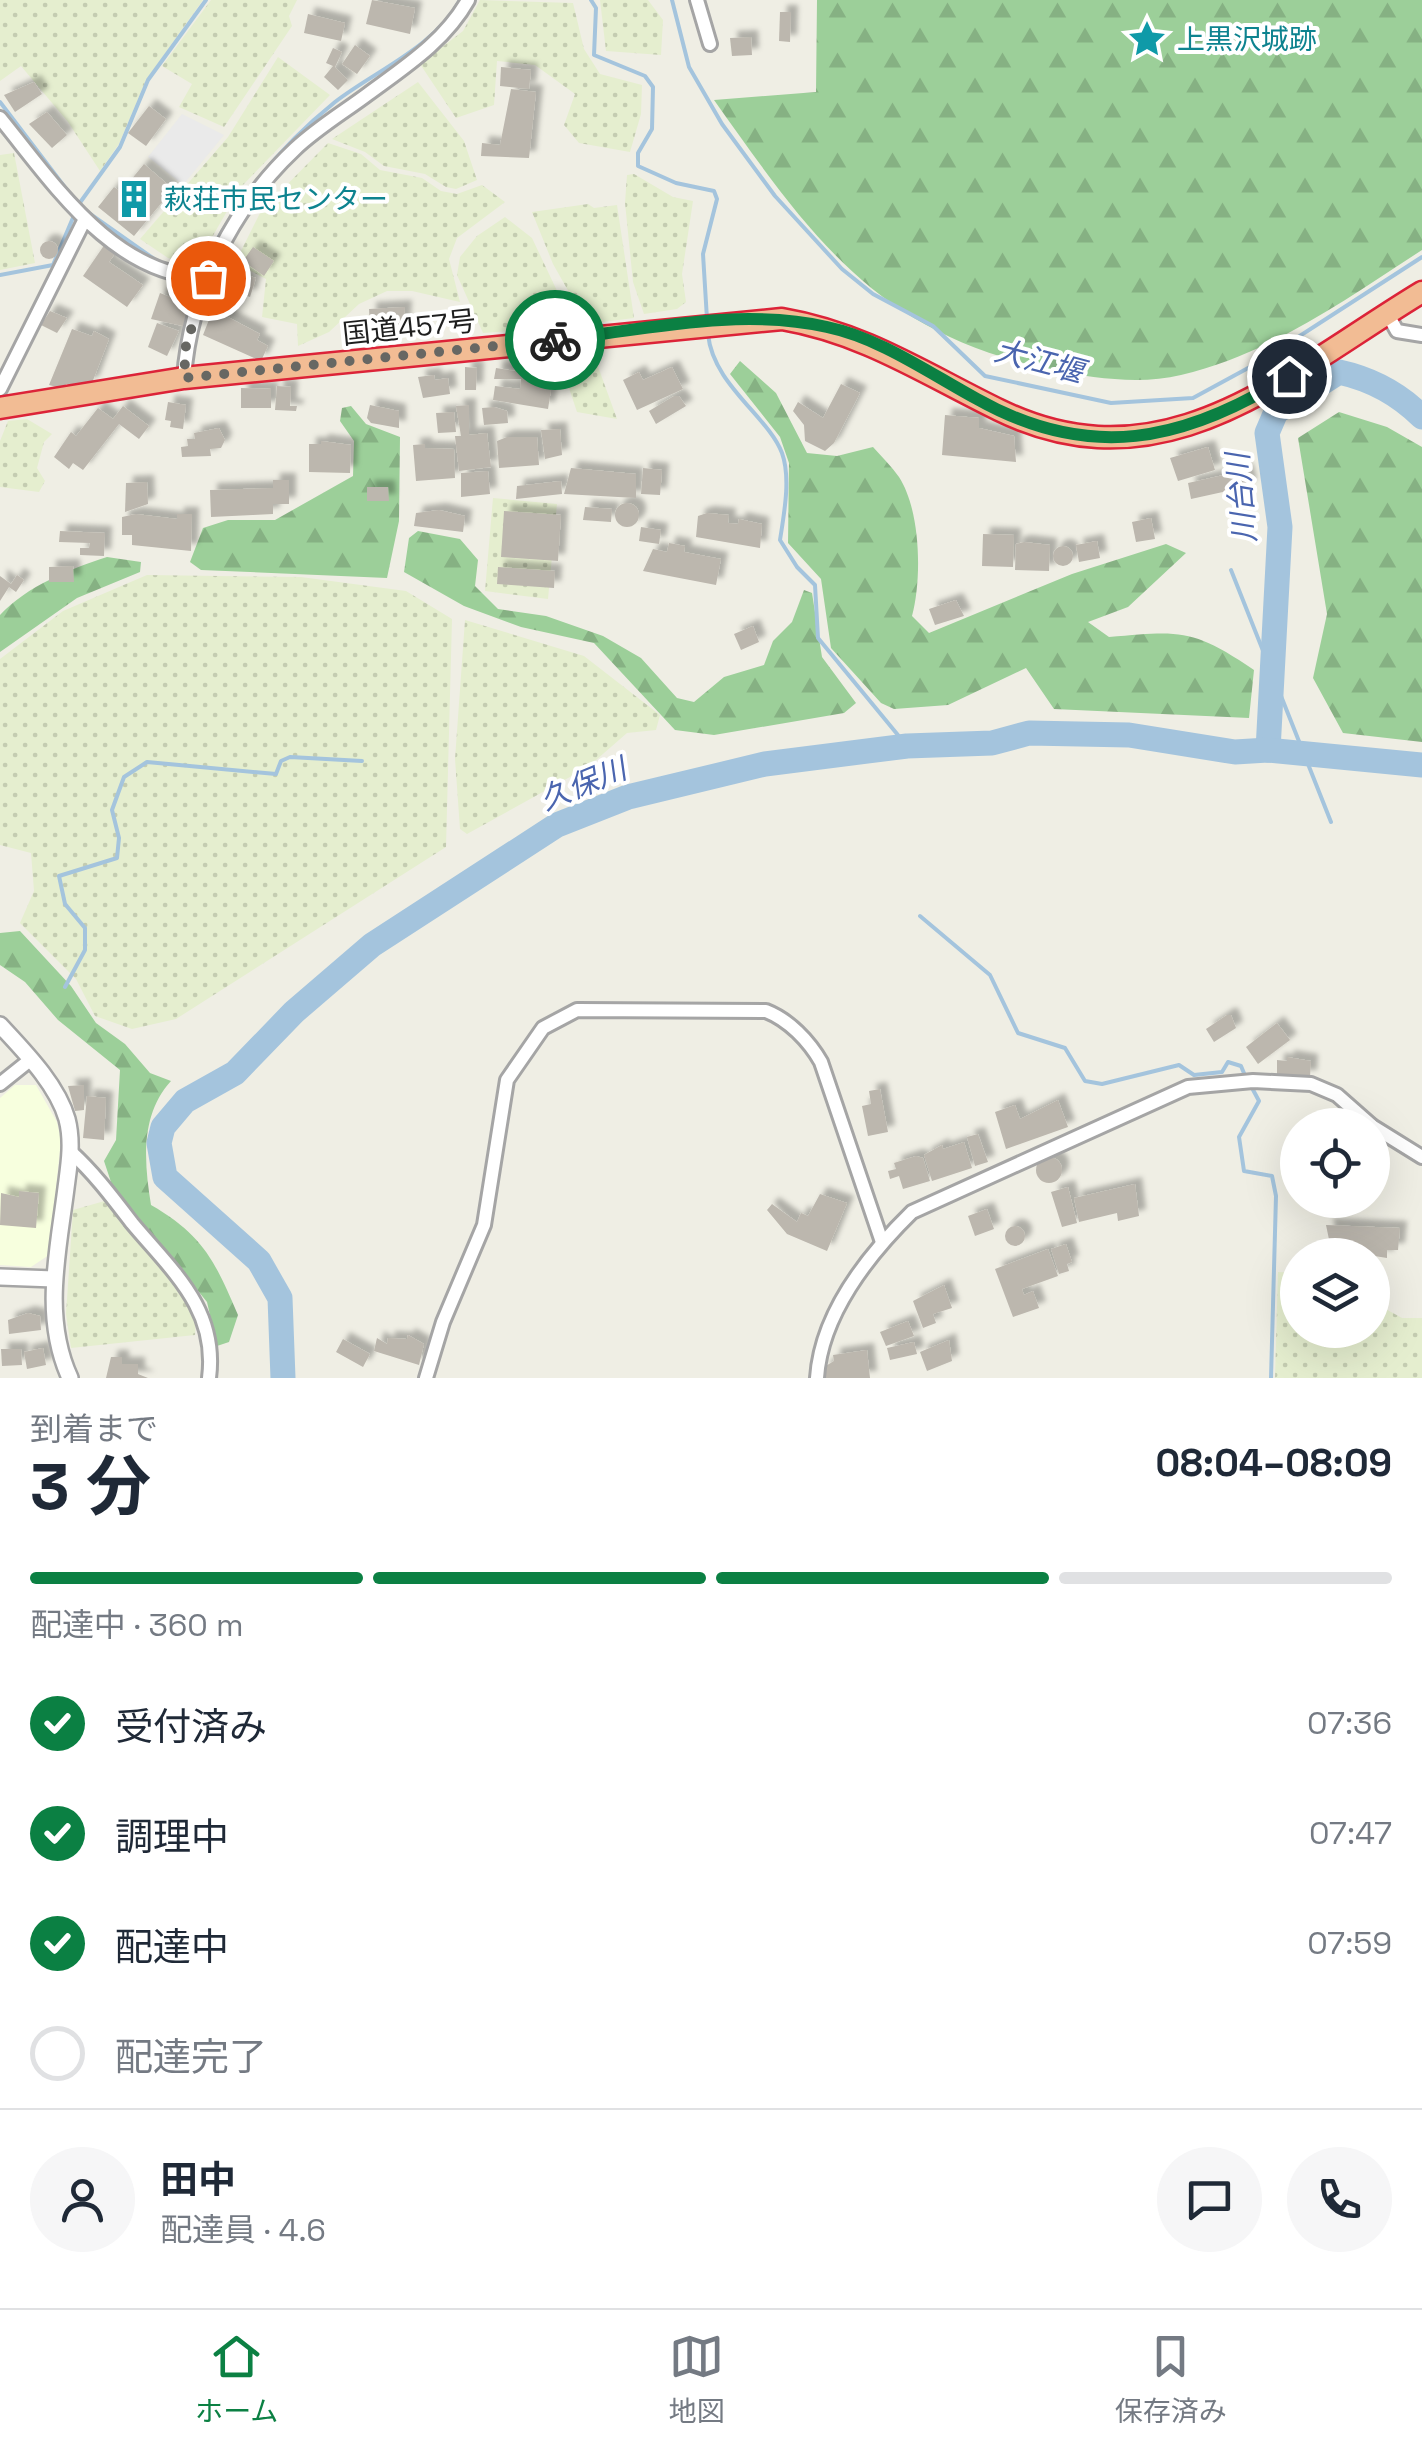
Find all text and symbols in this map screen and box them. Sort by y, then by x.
place icon: 上黒沢城跡 [1126,18,1168,60]
place label: 上黒沢城跡 [1177,21,1317,57]
building icon: 萩荘市民センター [113,178,155,220]
place label: 萩荘市民センター [164,181,388,217]
pin [166,236,251,321]
icon: bag [181,251,236,306]
courier [505,290,605,390]
street label: 国道457号 [341,302,477,352]
icon: bike [528,313,583,368]
water label: 大江堰 [990,331,1092,393]
pin [1247,334,1332,419]
icon: home [1262,349,1317,404]
water label: 川台川 [1217,448,1264,545]
water label: 久保川 [534,748,635,819]
map controls [1280,1108,1390,1348]
button: locate [1280,1108,1390,1218]
button: layers [1280,1238,1390,1348]
text: 到着まで [30,1409,158,1449]
text: 08:04–08:09 [1155,1439,1392,1487]
text: 3 分 [30,1445,151,1528]
text: 配達中 · 360 m [30,1605,244,1645]
icon: check [30,1696,85,1751]
text: 受付済み [115,1703,267,1751]
text: 07:36 [1307,1703,1392,1743]
icon: check [30,1806,85,1861]
text: 調理中 [115,1813,229,1861]
text: 07:47 [1309,1813,1392,1853]
icon: check [30,1916,85,1971]
text: 配達中 [115,1923,229,1971]
text: 07:59 [1307,1923,1392,1963]
text: 配達完了 [115,2033,267,2081]
button: person [30,2147,135,2252]
button: chat [1157,2147,1262,2252]
button: phone [1287,2147,1392,2252]
text: 田中 [160,2156,236,2204]
text: 配達員 · 4.6 [160,2210,326,2250]
tab: ホーム [195,2329,278,2429]
tab: 地図 [669,2329,725,2429]
tab: 保存済み [1115,2329,1227,2429]

